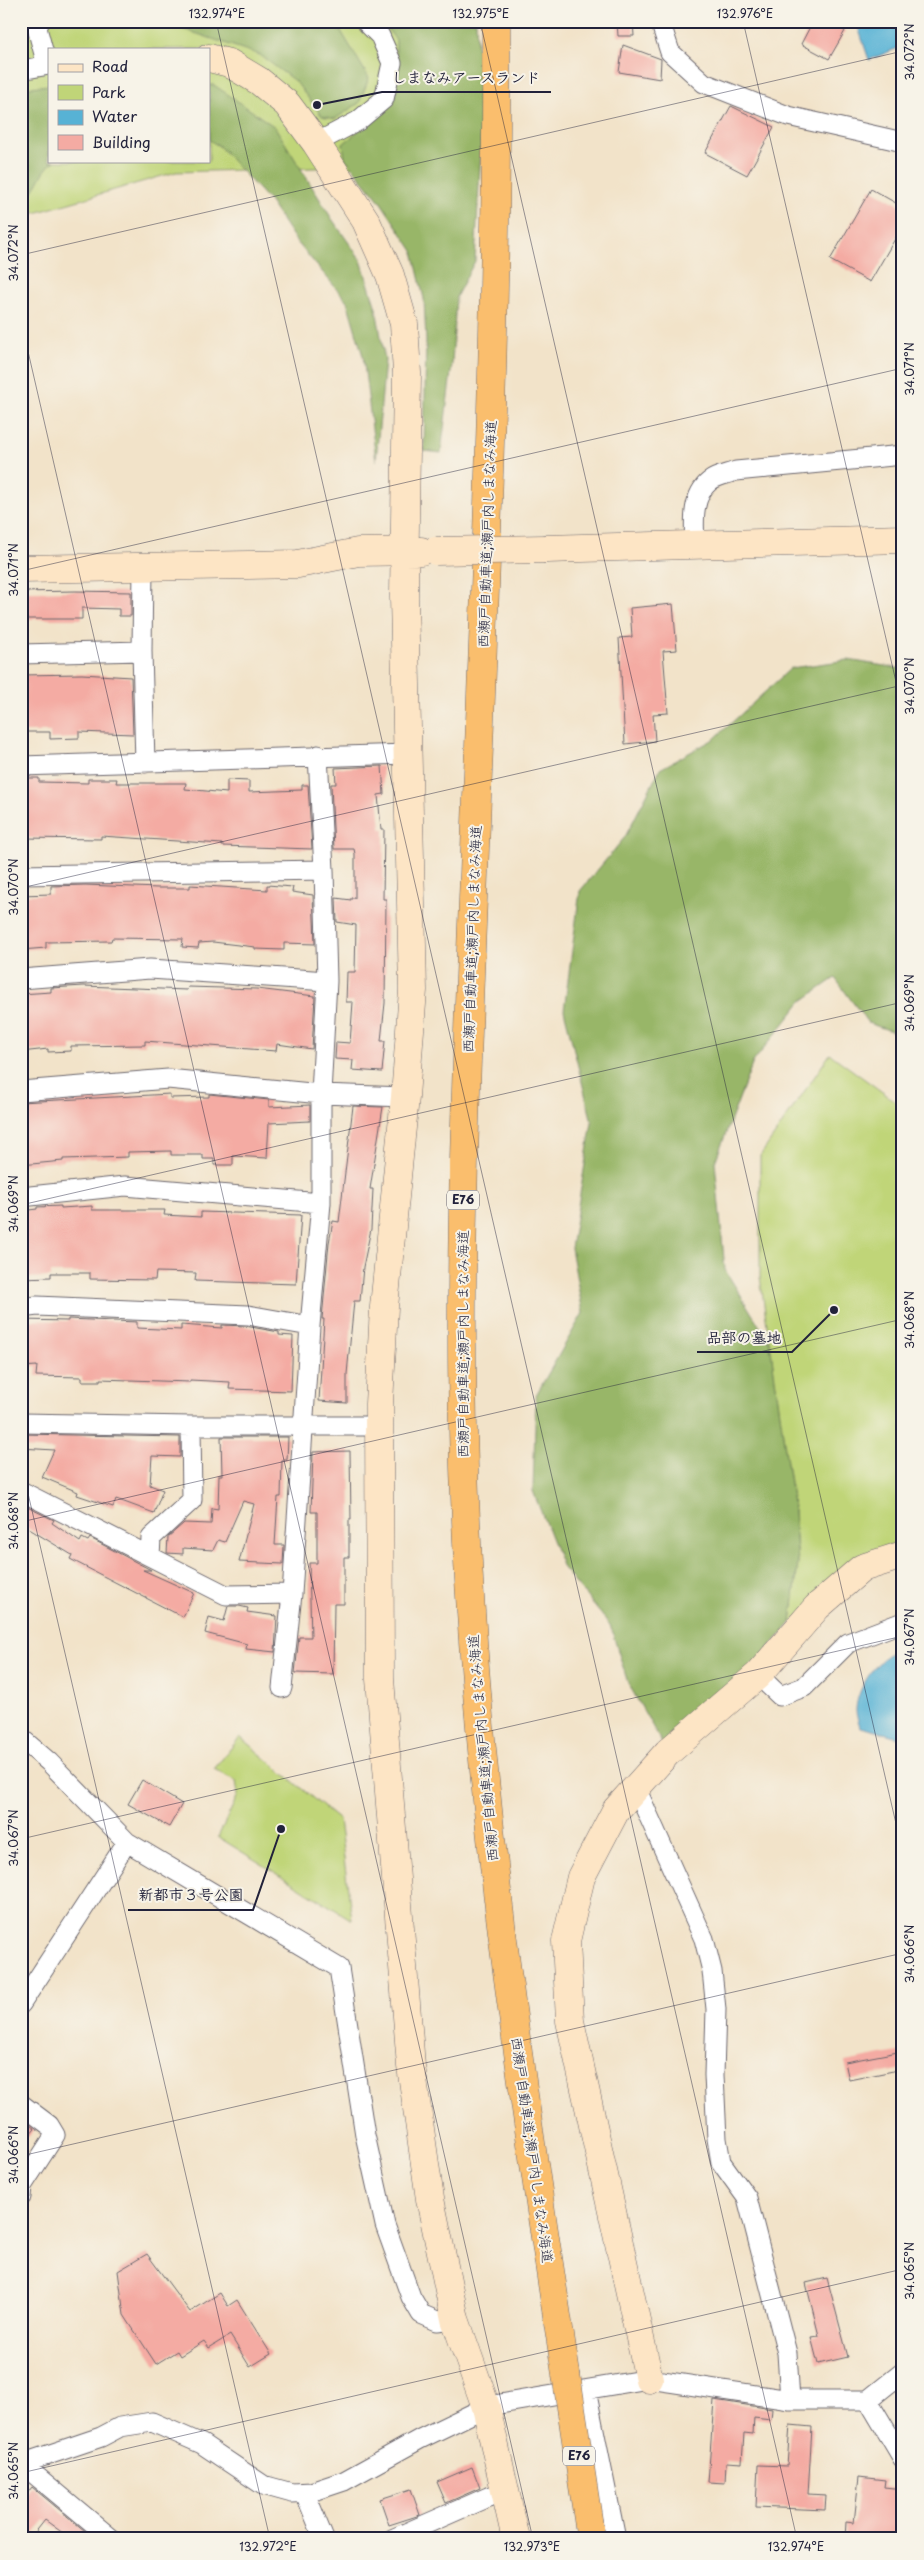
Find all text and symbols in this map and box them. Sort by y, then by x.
text: 132.974°E [189,4,245,22]
text: 132.975°E [453,4,509,22]
text: 132.976°E [717,4,773,22]
text: 34.072°N [900,23,918,81]
legend [48,48,210,162]
text: Road [92,54,128,77]
callout: しまなみアースランド [382,62,551,92]
text: しまなみアースランド [392,65,540,88]
text: Park [92,80,126,103]
text: Water [92,104,137,127]
text: Building [92,130,151,153]
text: 34.072°N [4,224,22,282]
text: 34.071°N [900,342,918,396]
street label: 西瀬戸自動車道;瀬戸内しまなみ海道 [472,420,501,648]
text: 34.071°N [4,543,22,597]
text: 34.070°N [900,657,918,715]
street label: 西瀬戸自動車道;瀬戸内しまなみ海道 [457,825,486,1053]
text: 34.070°N [4,858,22,916]
text: 34.069°N [900,974,918,1032]
text: 34.069°N [4,1175,22,1233]
road number: E76 [447,1190,479,1210]
street label: 西瀬戸自動車道;瀬戸内しまなみ海道 [452,1230,473,1458]
text: 34.068°N [900,1291,918,1349]
callout: 品部の墓地 [697,1322,792,1352]
text: 品部の墓地 [706,1325,782,1348]
text: 34.068°N [4,1492,22,1550]
text: 34.067°N [900,1608,918,1666]
street label: 西瀬戸自動車道;瀬戸内しまなみ海道 [462,1634,503,1863]
text: 34.067°N [4,1809,22,1867]
callout: 新都市３号公園 [128,1880,253,1910]
text: 新都市３号公園 [138,1882,244,1905]
text: 34.066°N [900,1925,918,1983]
street label: 西瀬戸自動車道;瀬戸内しまなみ海道 [506,2036,559,2264]
text: 34.066°N [4,2126,22,2184]
text: 34.065°N [900,2242,918,2300]
text: 34.065°N [4,2442,22,2500]
road number: E76 [563,2446,595,2466]
text: 132.972°E [239,2537,297,2555]
text: 132.973°E [504,2537,560,2555]
text: 132.974°E [768,2537,824,2555]

